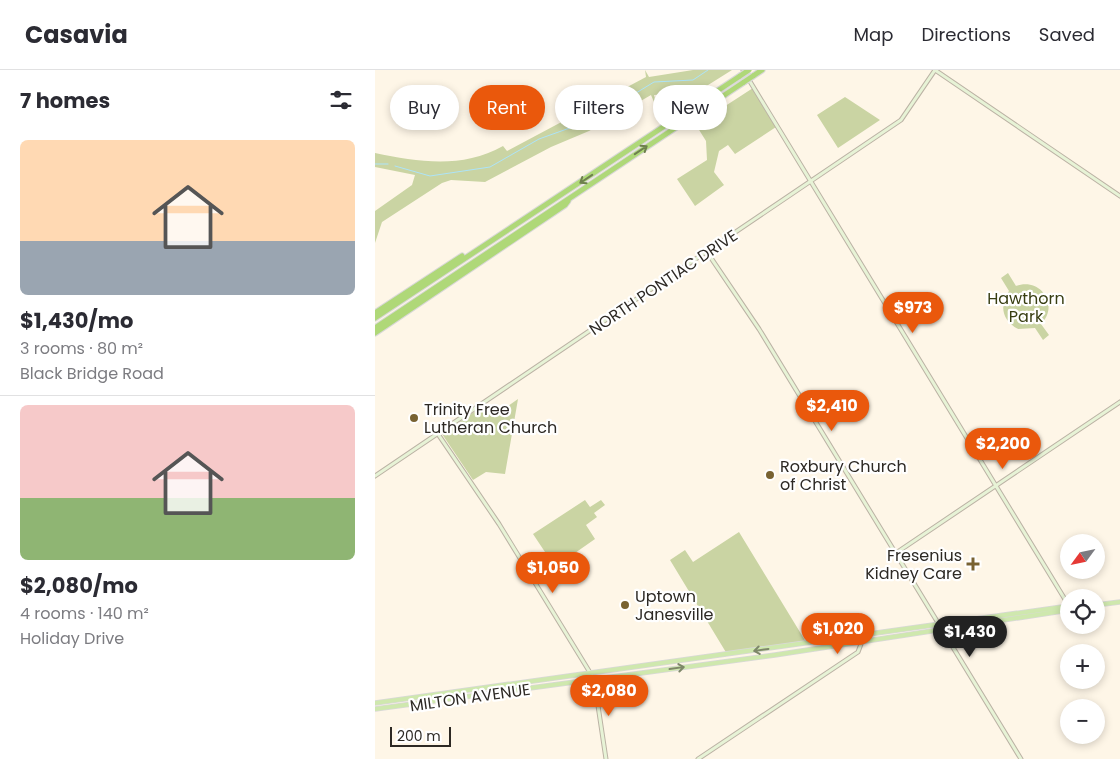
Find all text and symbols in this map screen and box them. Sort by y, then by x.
text: Casavia [25,18,128,51]
text: Map [854,22,893,47]
text: Directions [921,22,1011,47]
text: Saved [1039,22,1095,47]
chip: Buy [390,85,459,130]
chip: Rent [469,85,545,130]
chip: Filters [555,85,643,130]
chip: New [653,85,727,130]
text: 7 homes [20,86,110,115]
icon: filters [327,86,355,114]
one-way arrow [634,145,648,155]
icon: home [143,172,233,262]
one-way arrow [579,174,593,184]
street label: NORTH PONTIAC DRIVE [584,224,742,341]
park label: Hawthorn Park [987,287,1065,328]
pin: $973 [883,292,943,334]
text: $973 [894,296,932,319]
text: $1,430/mo [20,306,133,335]
text: 3 rooms · 80 m² [20,337,143,360]
text: Black Bridge Road [20,362,164,385]
pin: $2,410 [791,390,873,432]
text: $2,410 [806,394,858,417]
place label: Trinity Free Lutheran Church [424,398,557,439]
marker: Trinity Free Lutheran Church [408,412,420,424]
pin: $2,200 [962,428,1044,470]
text: $2,200 [976,432,1030,455]
icon: home [143,438,233,528]
place label: Roxbury Church of Christ [780,455,907,496]
marker: Roxbury Church of Christ [764,469,776,481]
north arrow [1060,534,1105,579]
map controls [1060,534,1105,744]
place label: Fresenius Kidney Care [865,544,962,585]
pin: $1,050 [512,552,594,594]
text: $1,050 [527,556,579,579]
marker: Fresenius Kidney Care [966,557,980,571]
text: $2,080/mo [20,571,138,600]
place label: Uptown Janesville [635,585,714,626]
button: locate [1060,589,1105,634]
marker: Uptown Janesville [619,599,631,611]
text: 4 rooms · 140 m² [20,602,149,625]
pin: $1,020 [797,612,879,655]
pin: $1,430 [929,616,1011,658]
text: $1,020 [812,617,864,640]
text: $1,430 [944,620,996,643]
text: Holiday Drive [20,627,124,650]
button: + [1060,644,1105,689]
one-way arrow [753,645,769,655]
one-way arrow [669,663,685,673]
pin: $2,080 [568,674,650,717]
street label: MILTON AVENUE [408,678,532,717]
text: $2,080 [581,679,637,702]
button: − [1060,699,1105,744]
scale bar [390,724,451,747]
text: 200 m [397,726,441,746]

